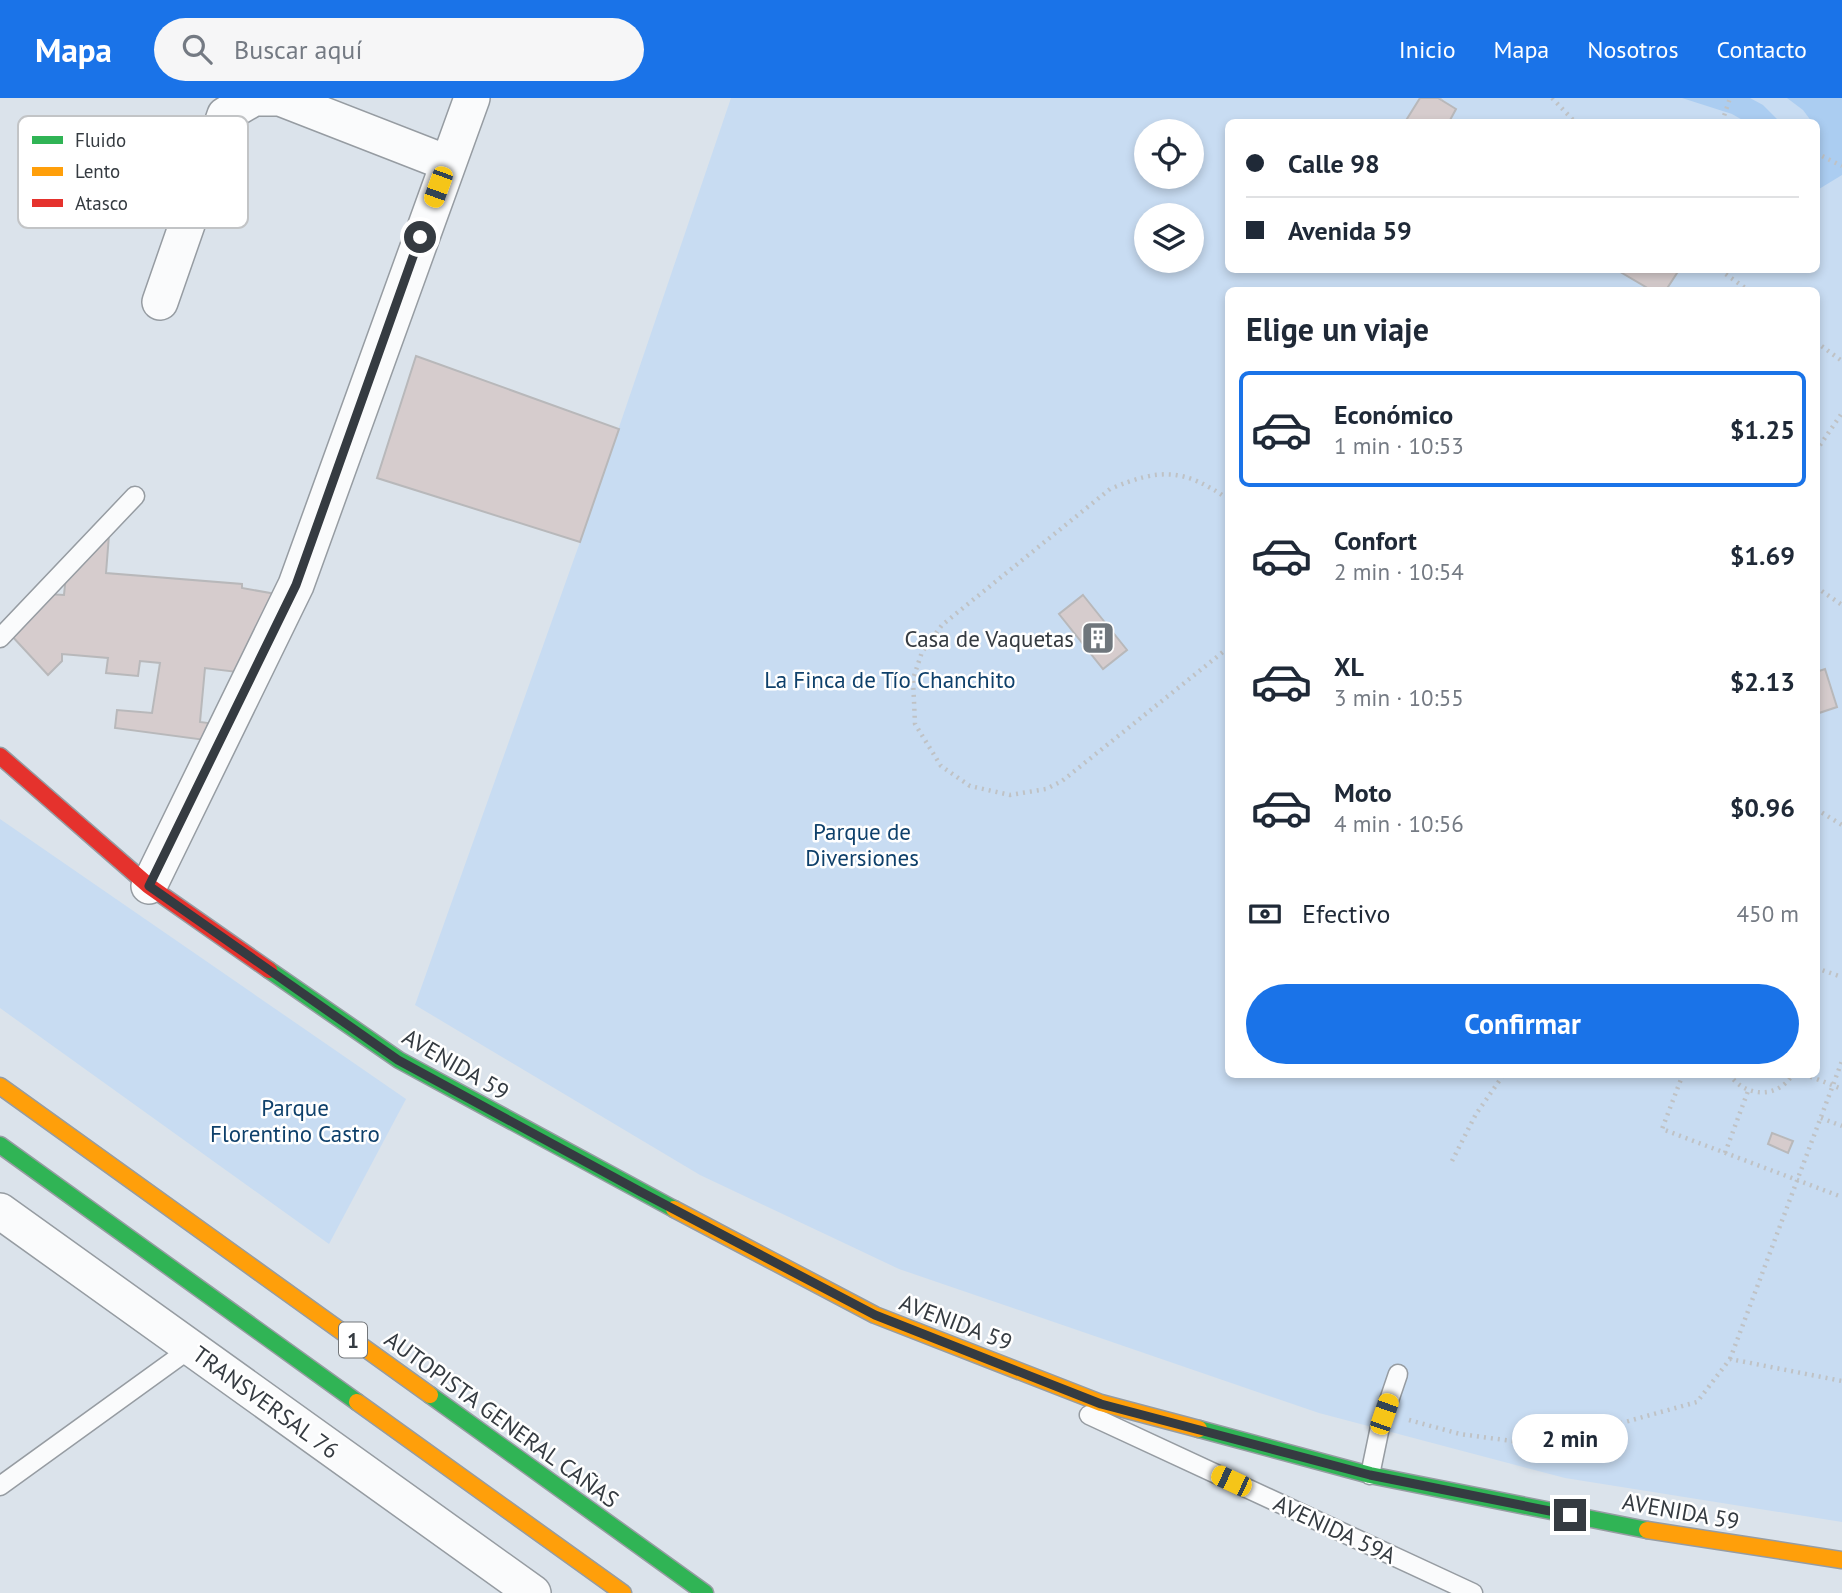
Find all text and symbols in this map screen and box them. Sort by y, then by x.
search box [154,18,644,81]
text: Mapa [35,28,112,71]
icon: search [178,30,216,68]
text: Buscar aquí [234,33,362,66]
text: Inicio [1399,34,1456,65]
text: Mapa [1494,34,1549,65]
text: Nosotros [1587,34,1679,65]
text: Contacto [1717,34,1807,65]
legend [18,116,248,228]
map controls [1134,119,1204,273]
button: locate [1134,119,1204,189]
text: Fluido [75,128,126,152]
text: Calle 98 [1288,147,1380,180]
text: Lento [75,159,120,183]
car [421,164,456,210]
text: Atasco [75,191,128,215]
button: layers [1134,203,1204,273]
text: Avenida 59 [1288,214,1412,247]
route start [404,221,436,253]
text: Elige un viaje [1246,308,1429,350]
icon: car [1250,398,1313,461]
text: Económico [1334,398,1453,431]
text: $1.25 [1730,413,1795,446]
text: 1 min · 10:53 [1334,431,1464,460]
icon: car [1250,524,1313,587]
text: Confort [1334,524,1417,557]
text: $1.69 [1730,539,1795,572]
text: 2 min · 10:54 [1334,557,1464,586]
building icon: Casa de Vaquetas [1079,619,1117,657]
place label: Casa de Vaquetas [904,624,1074,653]
icon: car [1250,650,1313,713]
text: XL [1334,650,1364,683]
park label: La Finca de Tío Chanchito [764,665,1016,694]
text: $2.13 [1730,665,1795,698]
text: 3 min · 10:55 [1334,683,1464,712]
icon: car [1250,776,1313,839]
text: Moto [1334,776,1392,809]
text: $0.96 [1730,791,1795,824]
text: 4 min · 10:56 [1334,809,1464,838]
park label: Parque de Diversiones [805,817,919,872]
icon: cash [1246,895,1284,933]
text: Efectivo [1302,897,1391,930]
text: 450 m [1737,899,1799,928]
button: Confirmar [1246,984,1799,1064]
street label: AVENIDA 59 [398,1022,514,1106]
park label: Parque Florentino Castro [210,1093,380,1148]
street label: AVENIDA 59 [896,1287,1016,1357]
road number: 1 [339,1322,367,1358]
street label: AUTOPISTA GENERAL CAÑAS [379,1324,625,1514]
street label: TRANSVERSAL 76 [187,1339,345,1465]
car [1368,1391,1401,1437]
callout: 2 min [1512,1414,1628,1462]
text: 2 min [1542,1424,1598,1453]
car [1208,1463,1255,1499]
street label: AVENIDA 59 [1620,1486,1742,1536]
street label: AVENIDA 59A [1269,1488,1401,1570]
route end [1554,1499,1586,1531]

